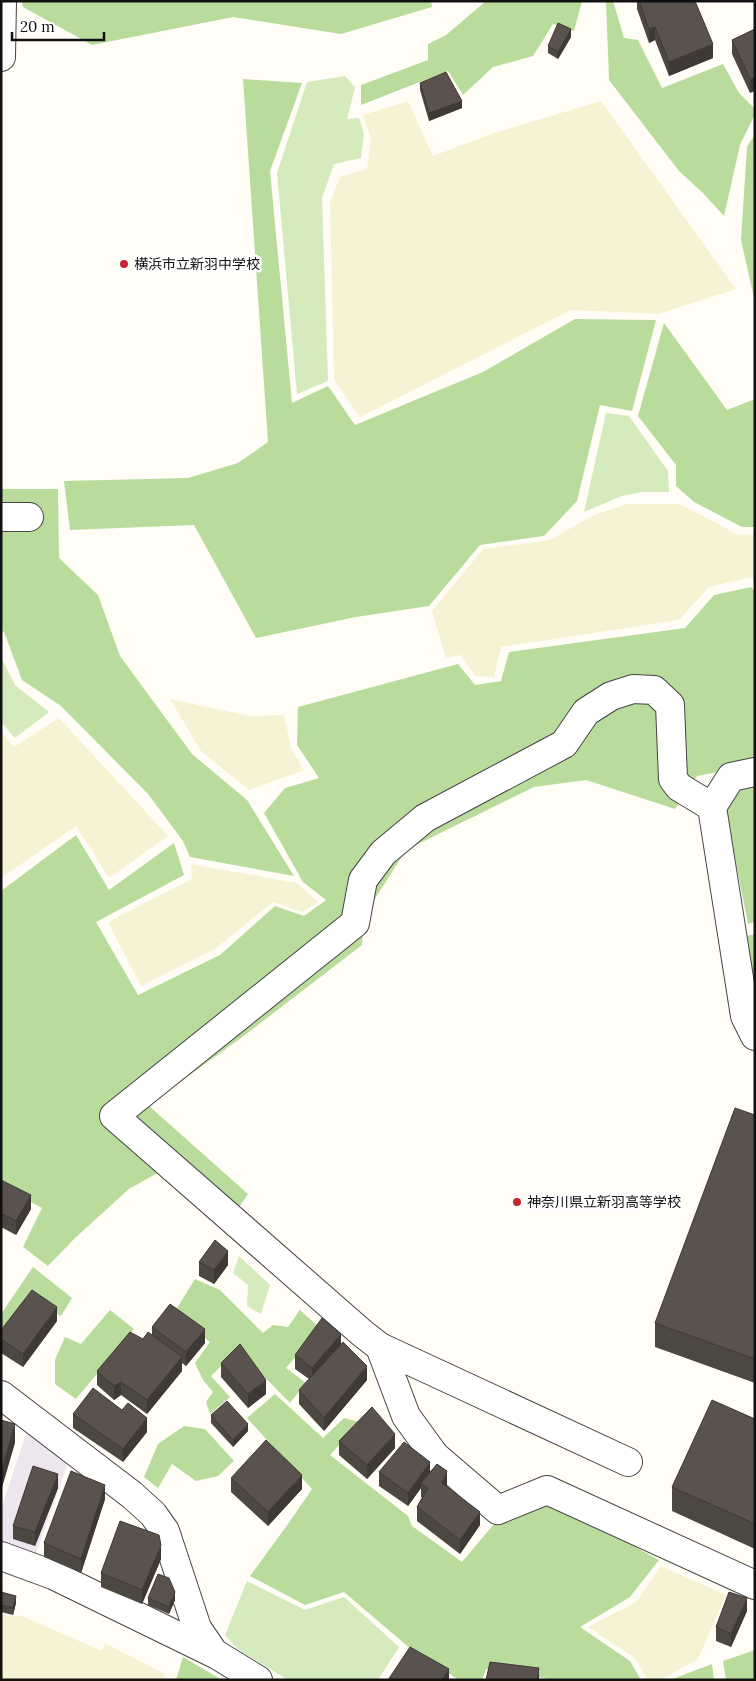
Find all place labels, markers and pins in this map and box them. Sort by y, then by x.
place label: 横浜市立新羽中学校 [134,255,260,273]
marker: 横浜市立新羽中学校 [118,258,130,270]
place label: 神奈川県立新羽高等学校 [527,1193,681,1211]
marker: 神奈川県立新羽高等学校 [511,1196,523,1208]

